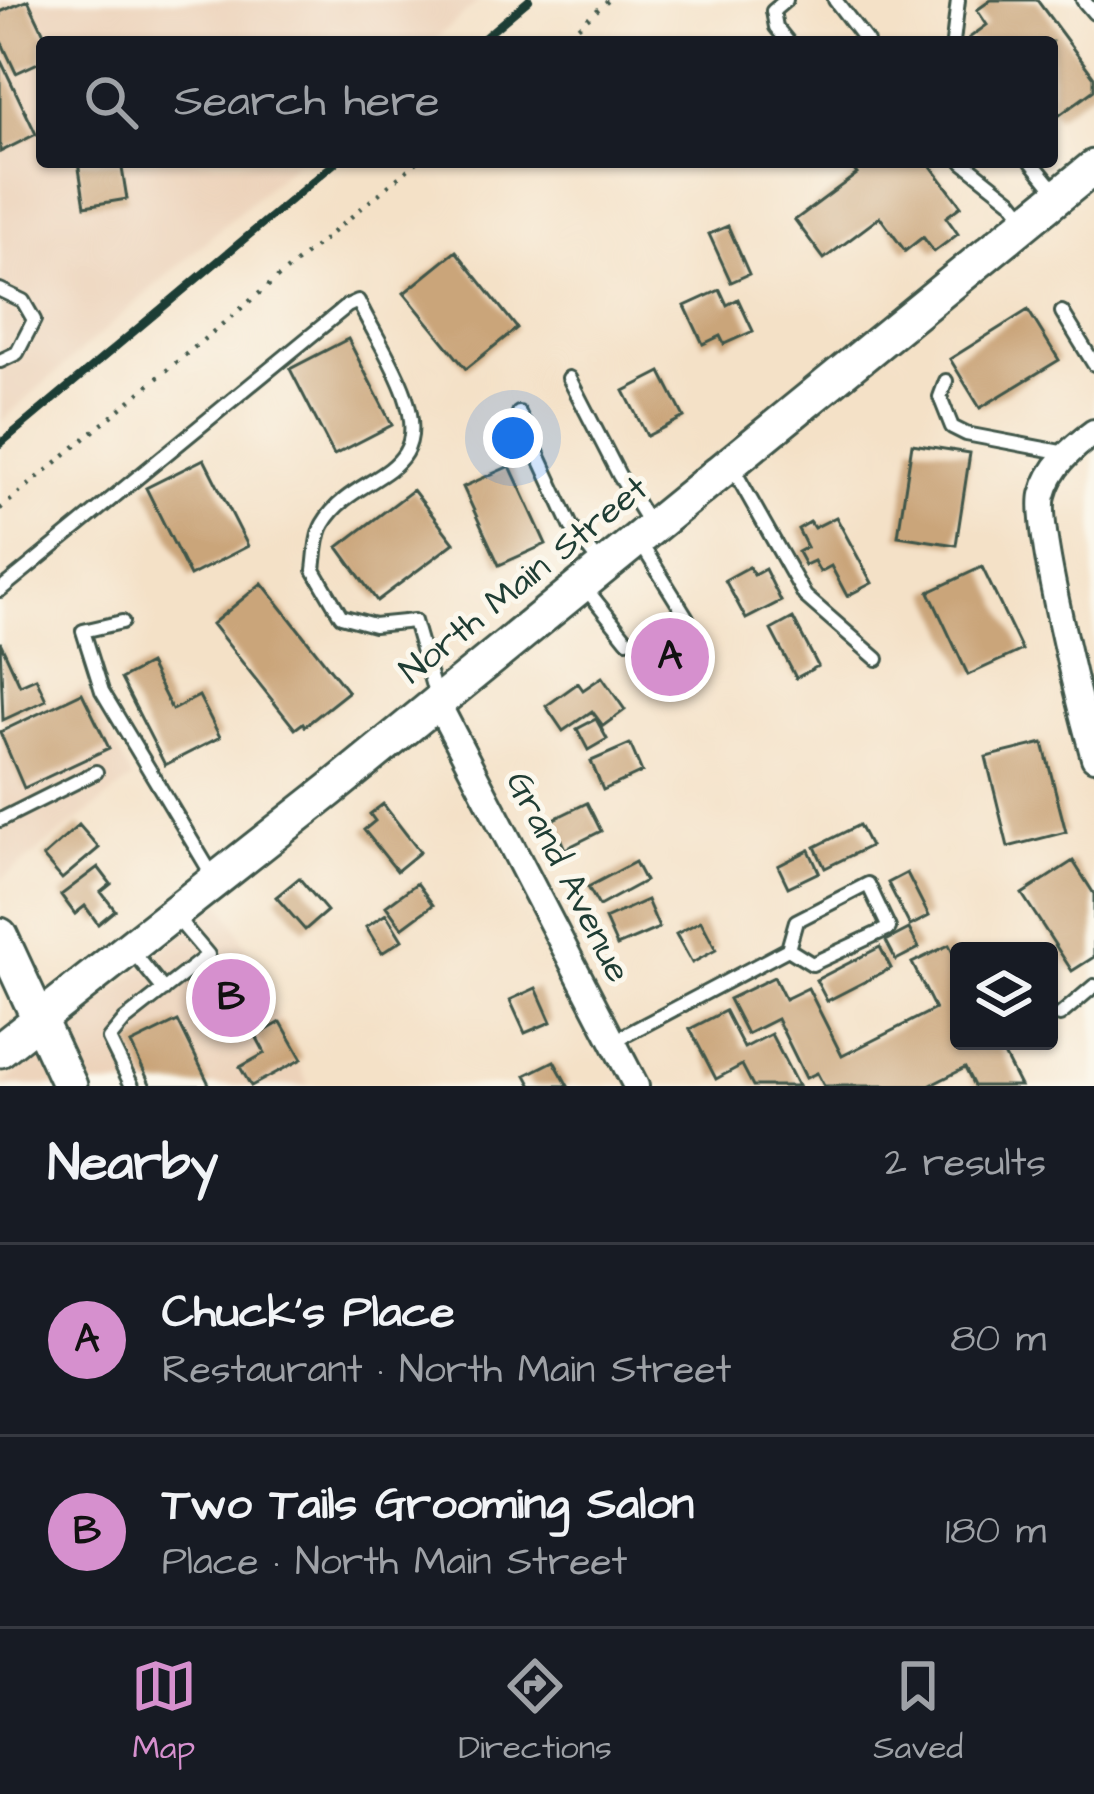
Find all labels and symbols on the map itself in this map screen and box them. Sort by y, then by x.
your location [483,408,543,468]
street label: North Main Street [389,463,659,696]
pin: A [631,612,709,702]
street label: Grand Avenue [493,763,643,991]
pin: B [192,953,270,1043]

